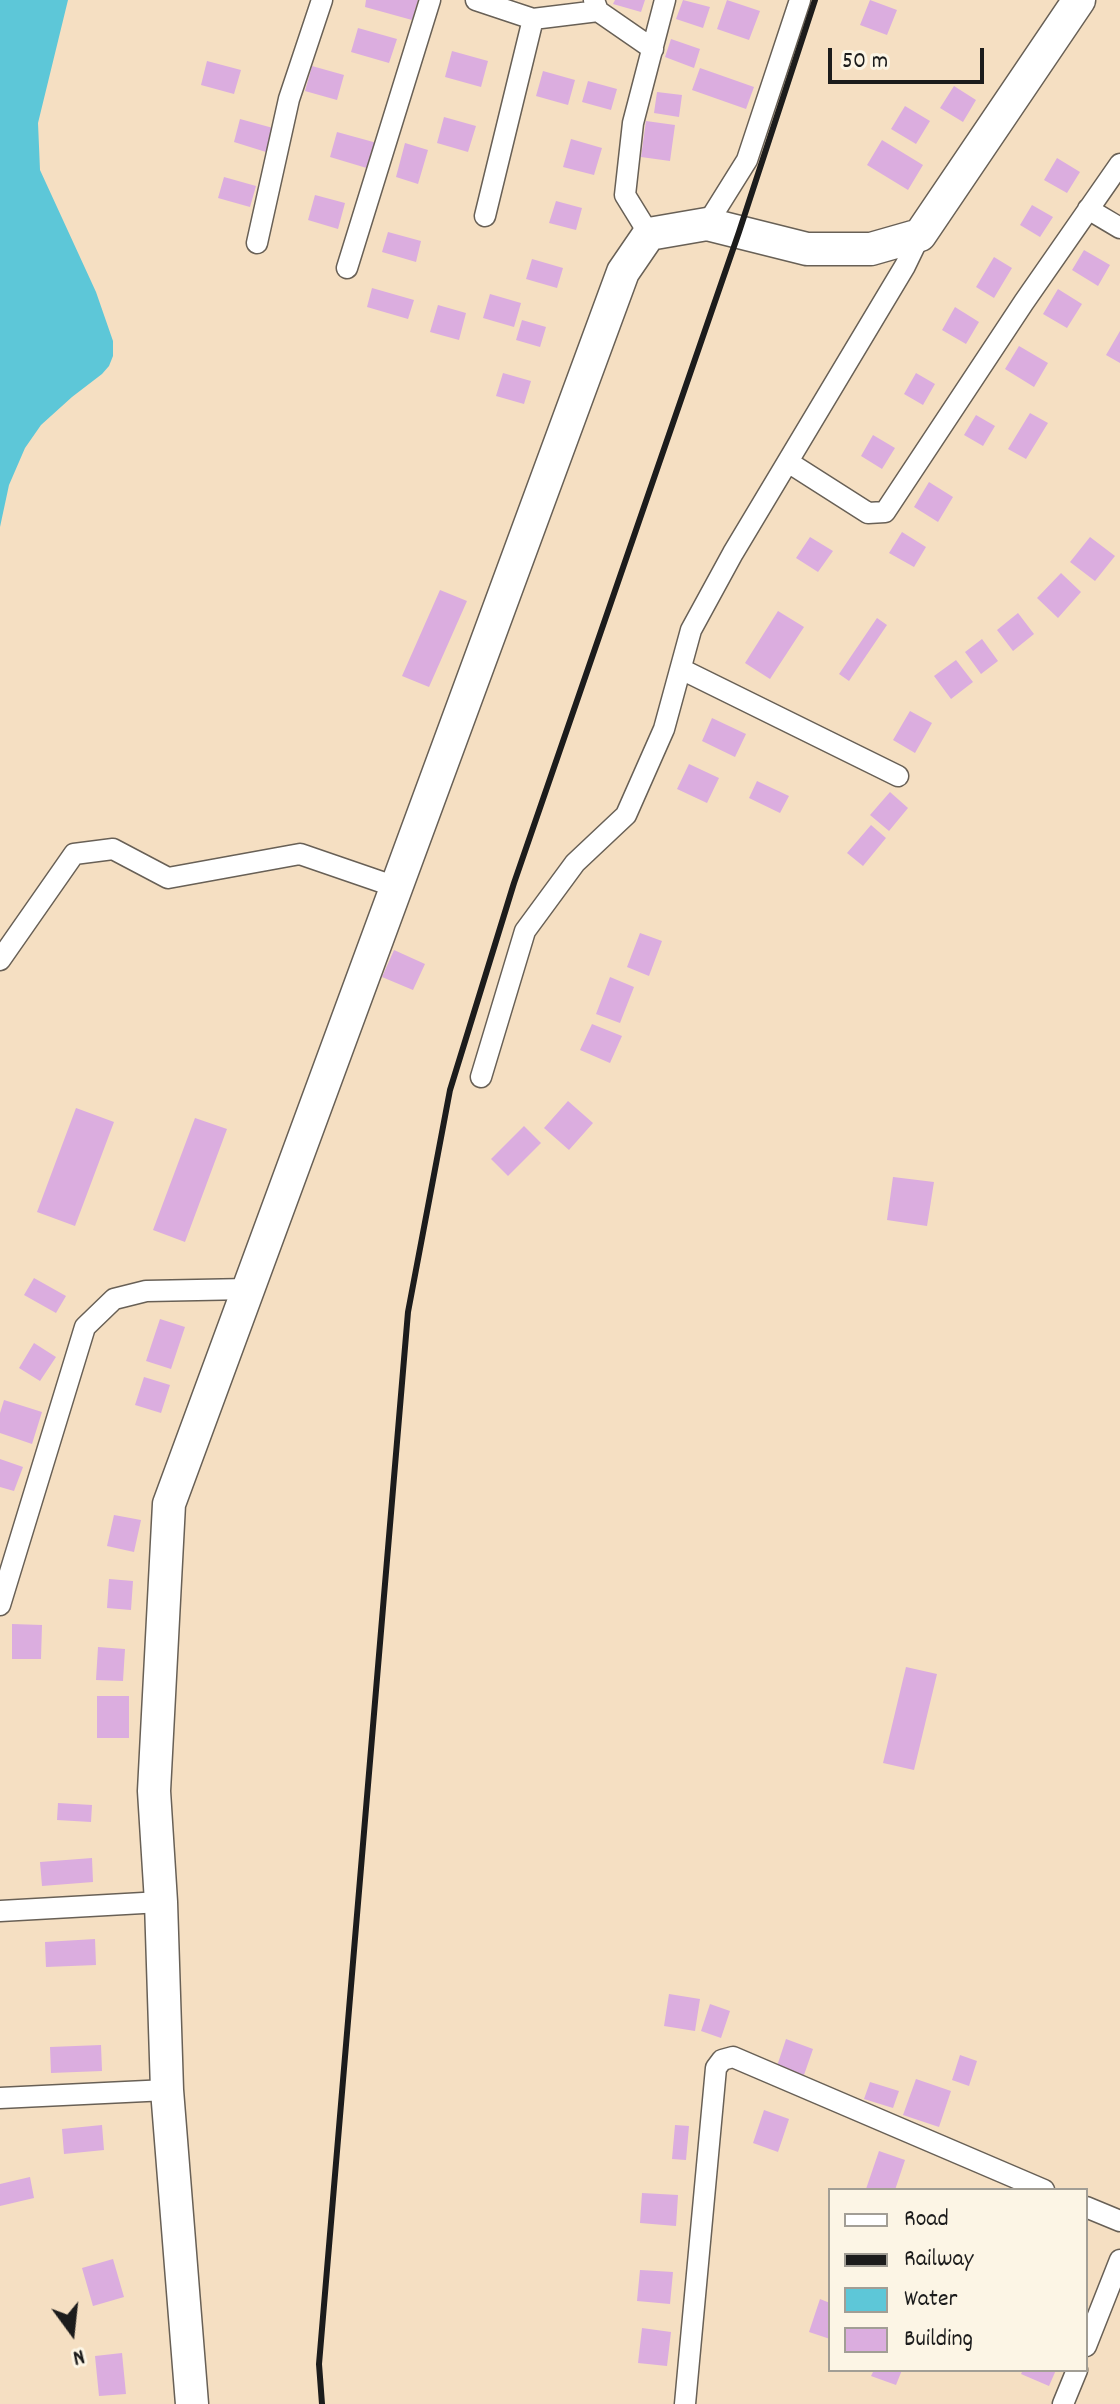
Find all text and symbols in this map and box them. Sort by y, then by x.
scale bar [832,32,988,82]
text: 50 m [842,45,888,79]
legend [828,2188,1088,2372]
text: Road [904,2203,949,2237]
text: Railway [904,2243,973,2277]
text: Water [904,2283,957,2317]
north arrow [32,2292,112,2372]
text: Building [904,2323,973,2357]
text: N [69,2339,88,2372]

